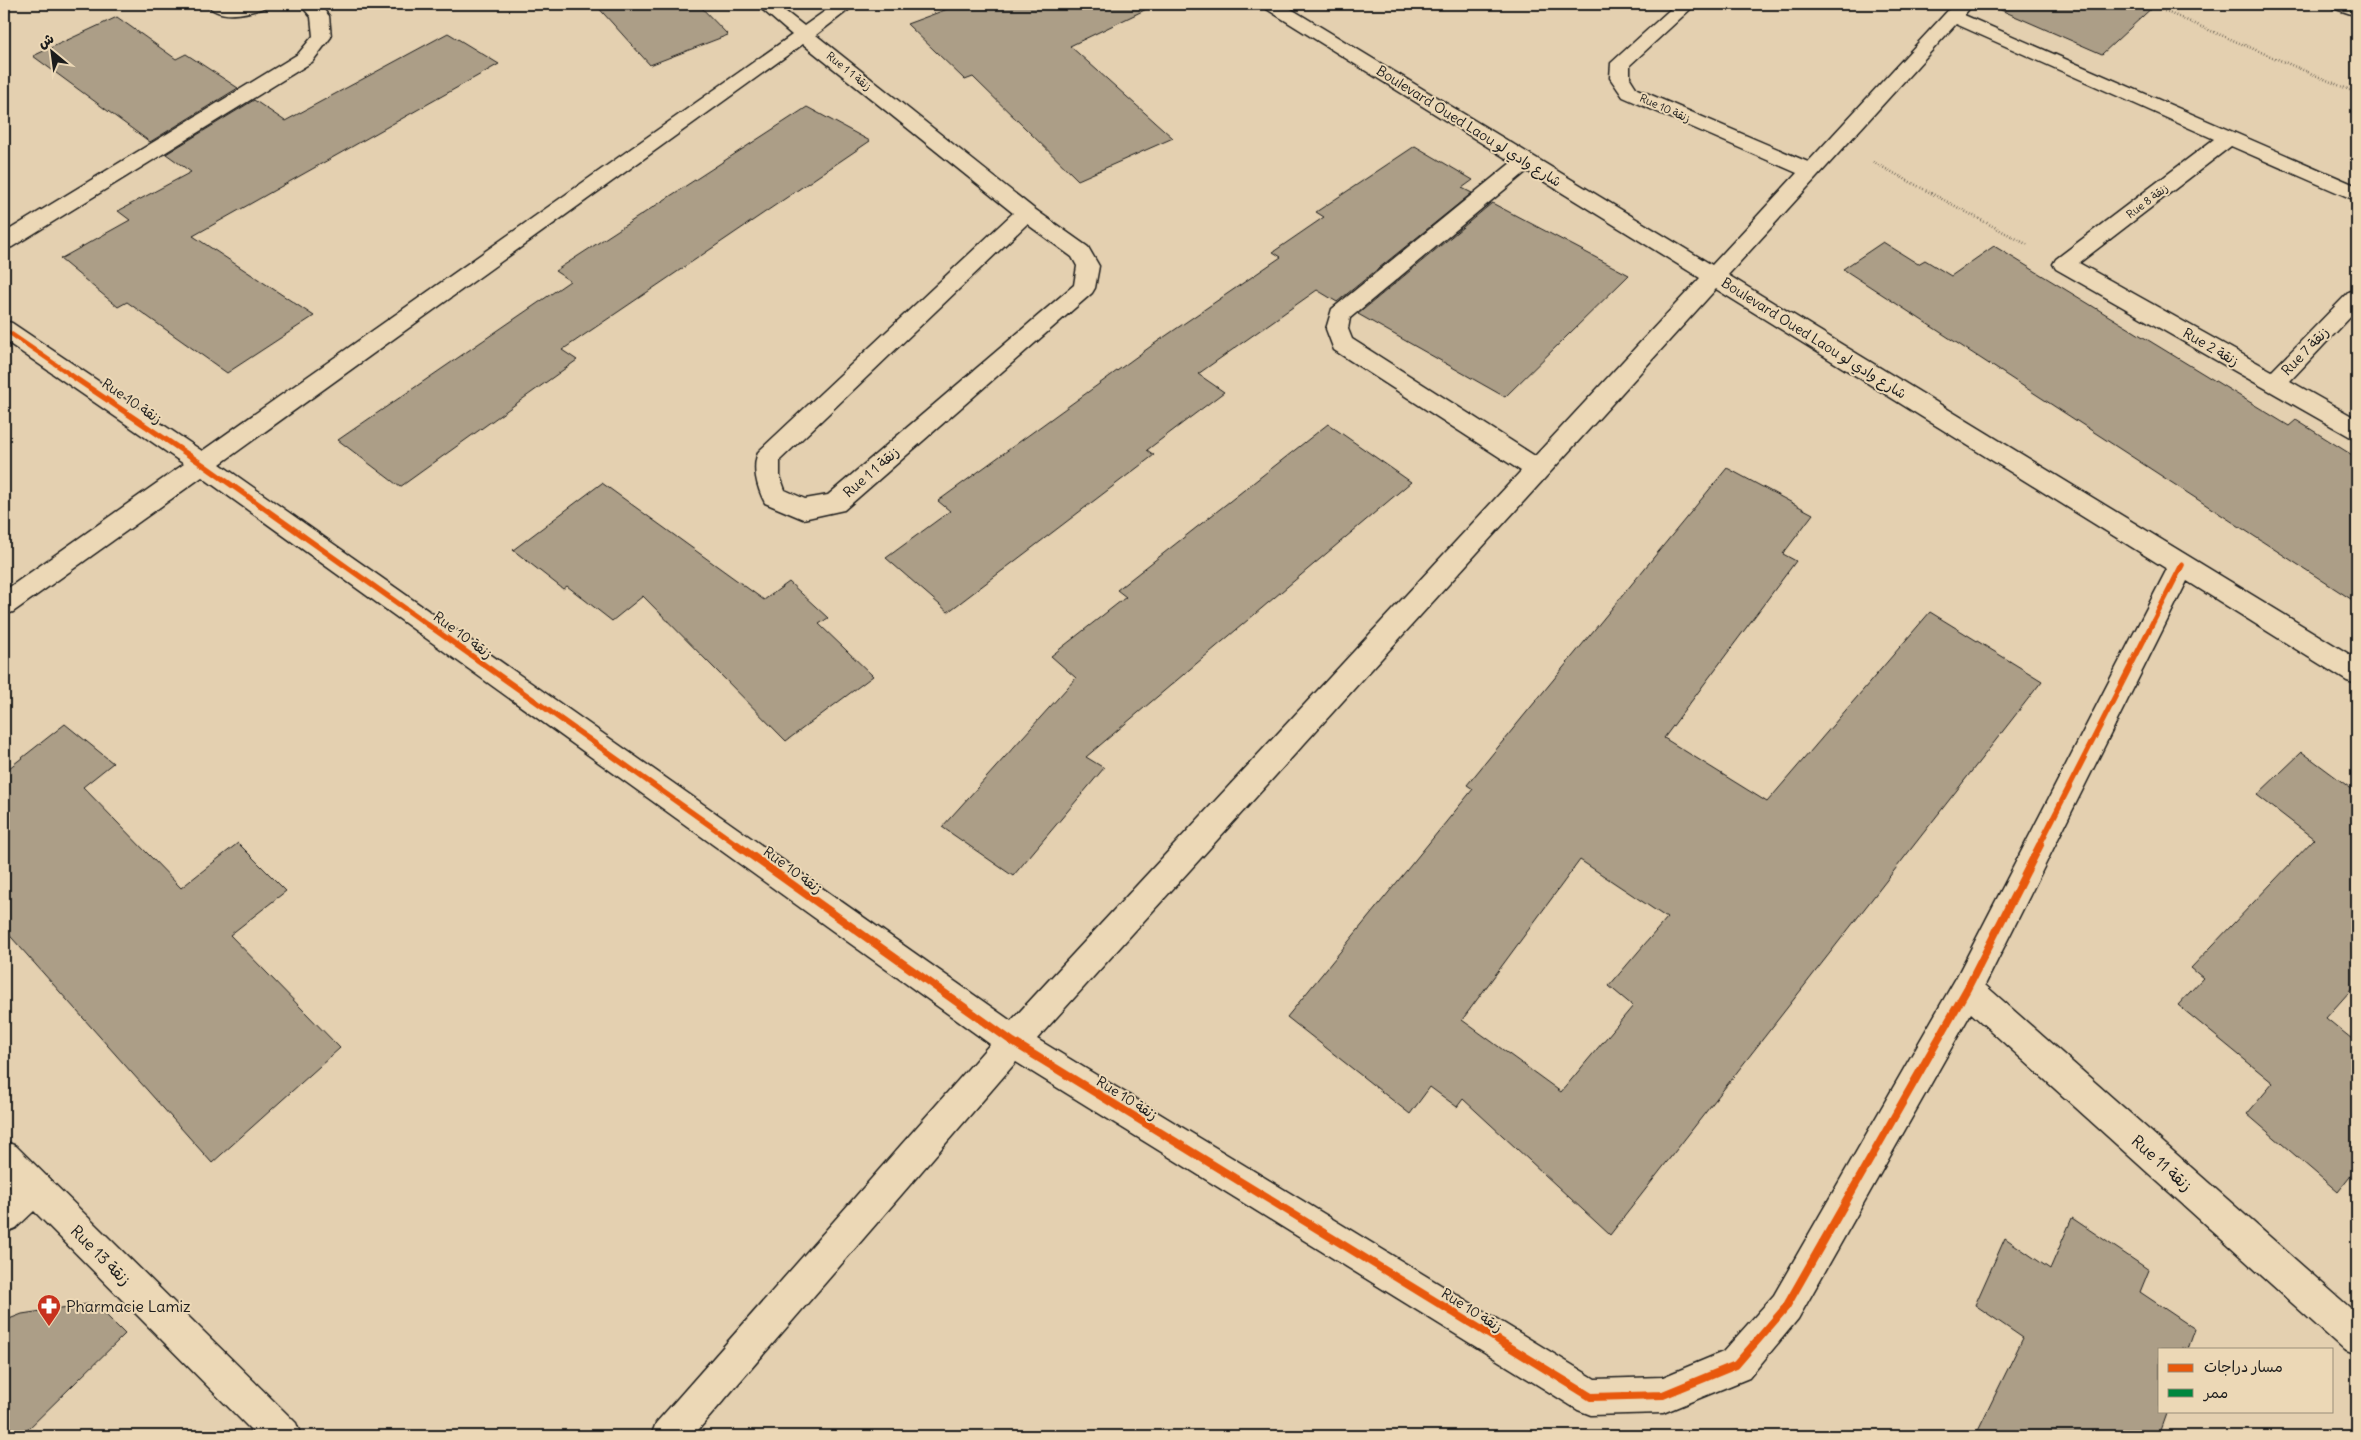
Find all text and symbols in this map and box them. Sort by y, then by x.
north arrow [28,28,78,78]
text: ش [35,29,57,52]
street label: Rue 1 زنقة 1 [824,49,874,93]
street label: Boulevard Oued Laou شارع وادي لو [1372,61,1565,192]
street label: Rue 10 زنقة [1637,91,1693,125]
street label: Rue 8 زنقة [2123,181,2171,221]
street label: Boulevard Oued Laou شارع وادي لو [1717,273,1910,404]
street label: Rue 7 زنقة [2277,323,2333,379]
street label: Rue 2 زنقة [2180,324,2242,370]
street label: Rue 10 زنقة [98,374,166,428]
street label: Rue 1 زنقة 1 [839,443,903,501]
street label: Rue 10 زنقة [430,607,496,663]
street label: Rue 10 زنقة [760,842,826,898]
street label: Rue 10 زنقة [1093,1072,1161,1124]
street label: Rue 11 زنقة [2128,1131,2196,1195]
street label: Rue 13 زنقة [67,1221,135,1289]
street label: Rue 10 زنقة [1438,1284,1506,1336]
pharmacy icon: Pharmacie Lamiz [36,1293,62,1327]
place label: Pharmacie Lamiz [66,1296,191,1316]
legend [2158,1348,2334,1412]
text: مسار دراجات [2204,1357,2283,1376]
text: ممر [2202,1383,2228,1402]

